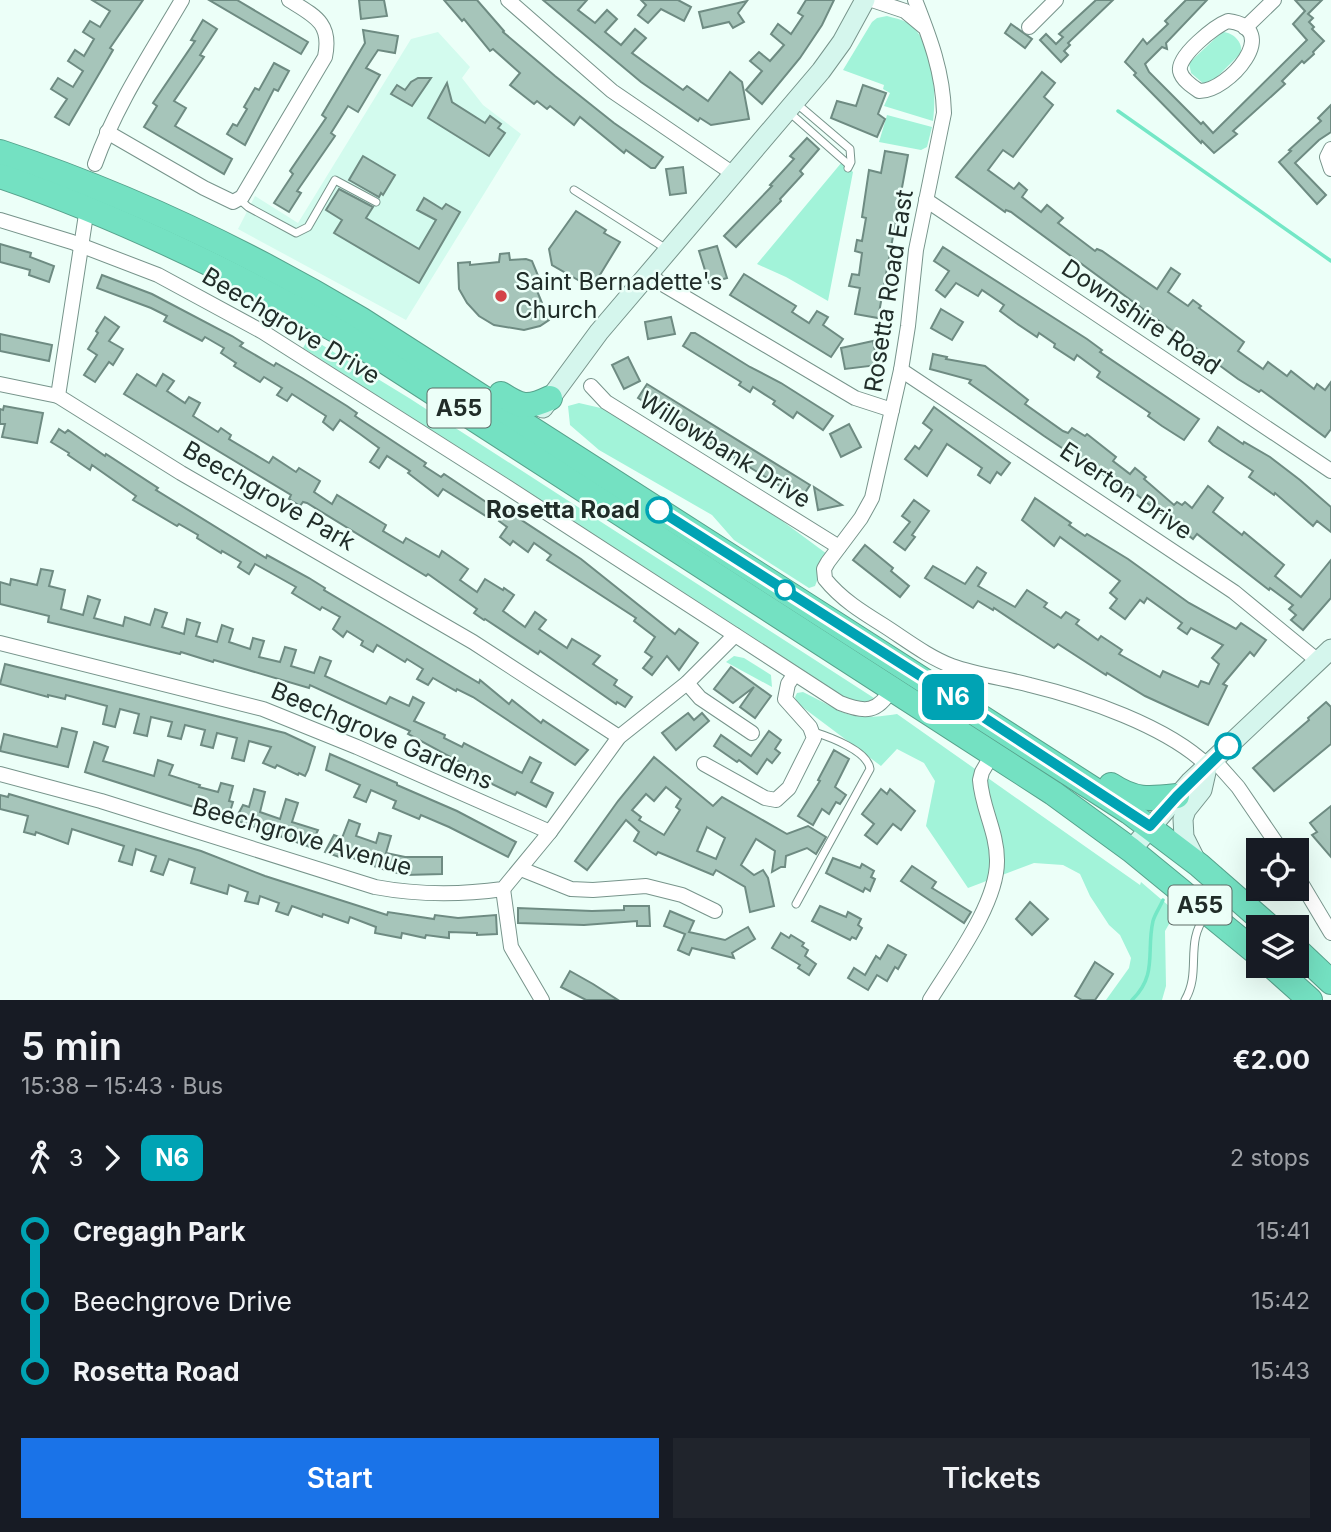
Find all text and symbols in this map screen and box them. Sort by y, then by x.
street label: Rosetta Road East [858,187,919,394]
street label: Downshire Road [1056,253,1226,380]
street label: Beechgrove Drive [197,261,385,390]
place label: Saint Bernadette's Church [515,267,722,324]
marker: Saint Bernadette's Church [493,288,509,304]
street label: Willowbank Drive [634,385,816,514]
road number: A55 [428,388,490,428]
street label: Beechgrove Park [178,435,361,557]
street label: Everton Drive [1055,436,1198,545]
place label: Rosetta Road [486,495,640,524]
marker: Rosetta Road [646,497,672,523]
unlabelled marker [775,580,795,600]
line badge: N6 [922,674,984,720]
street label: Beechgrove Gardens [267,676,497,795]
text: N6 [936,682,970,711]
unlabelled marker [1215,733,1241,759]
street label: Beechgrove Avenue [189,791,415,882]
map controls [1246,838,1309,978]
button: locate [1246,838,1309,901]
road number: A55 [1168,885,1232,924]
button: layers [1246,915,1309,978]
text: 5 min [21,1023,122,1069]
text: €2.00 [1233,1044,1310,1075]
text: 15:38 – 15:43 · Bus [21,1072,223,1100]
icon: walk [21,1139,59,1177]
icon: forward [93,1139,131,1177]
text: N6 [155,1143,189,1172]
text: 3 [69,1144,83,1172]
text: 2 stops [1230,1144,1310,1172]
text: Cregagh Park [73,1216,246,1247]
text: 15:41 [1256,1217,1310,1245]
text: Beechgrove Drive [73,1286,292,1317]
text: 15:42 [1251,1287,1310,1315]
text: Rosetta Road [73,1356,240,1387]
text: 15:43 [1251,1357,1310,1385]
button: Start [21,1438,659,1518]
button: Tickets [673,1438,1310,1518]

